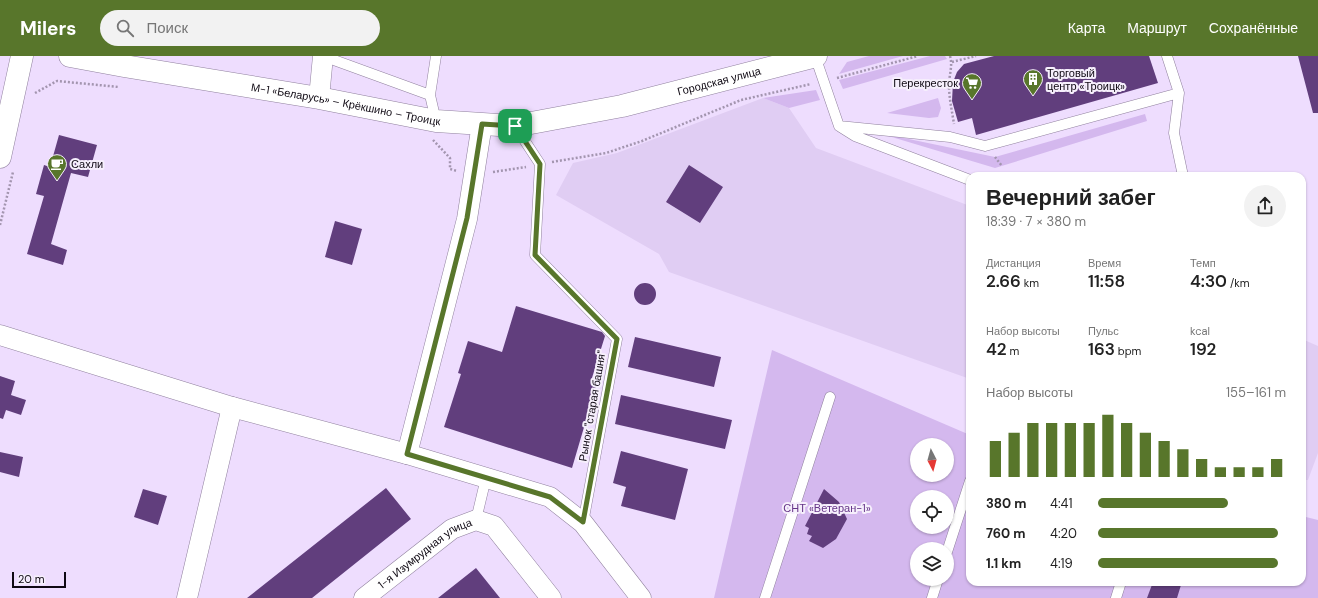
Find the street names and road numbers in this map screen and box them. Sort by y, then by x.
street label: Городская улица [676,63,763,98]
street label: М-1 «Беларусь» – Крёкшино – Троицк [250,80,441,128]
street label: Рынок "старая башня" [575,350,609,462]
street label: 1-я Изумрудная улица [375,515,475,591]

